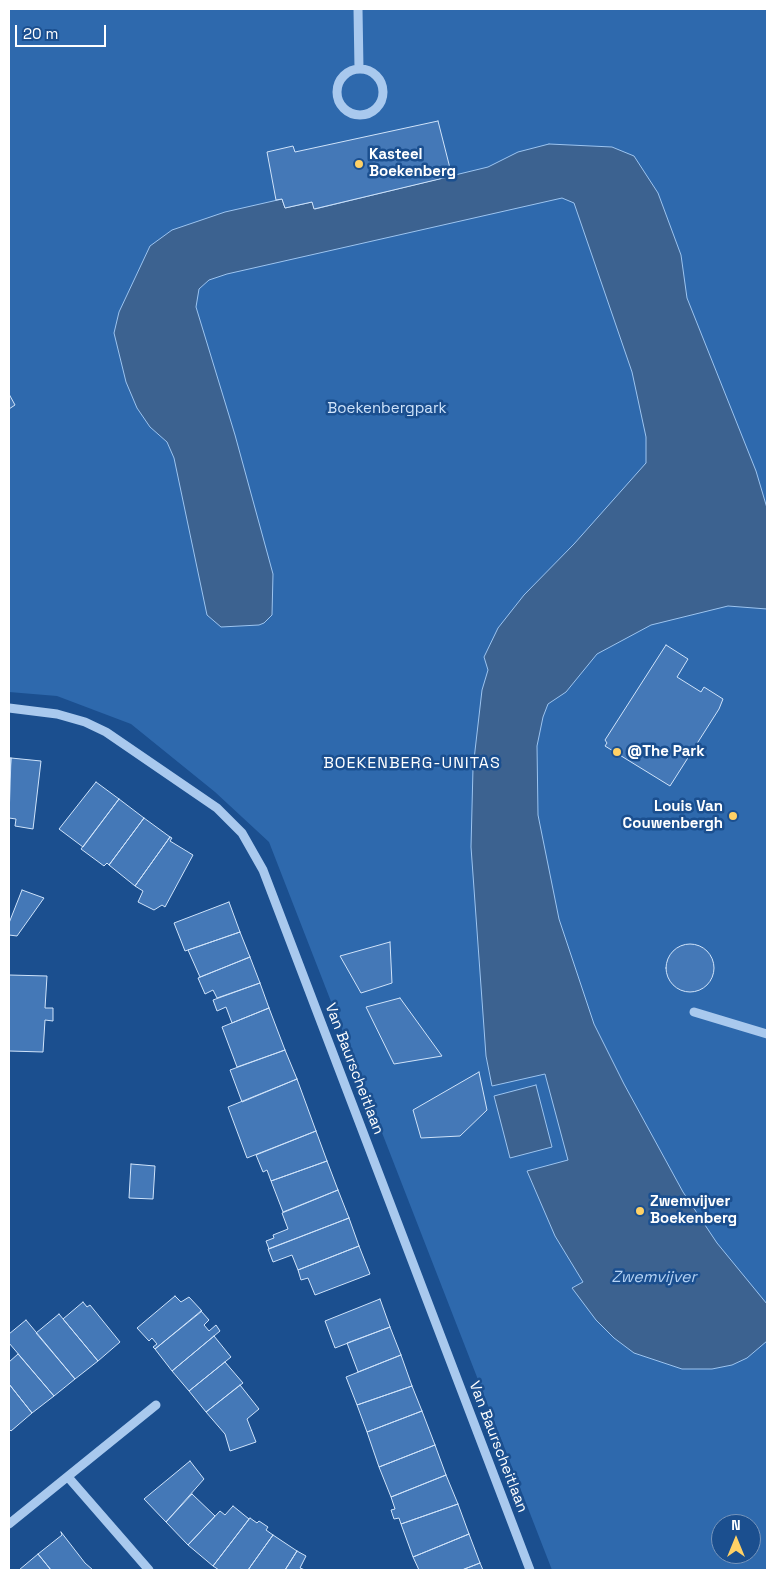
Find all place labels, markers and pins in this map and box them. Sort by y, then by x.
place label: Kasteel Boekenberg [369,146,456,181]
marker: Kasteel Boekenberg [353,158,365,170]
place label: @The Park [627,743,705,761]
marker: @The Park [611,746,623,758]
place label: Louis Van Couwenbergh [623,798,723,833]
marker: Louis Van Couwenbergh [727,810,739,822]
place label: Zwemvijver Boekenberg [650,1193,737,1228]
marker: Zwemvijver Boekenberg [634,1205,646,1217]

